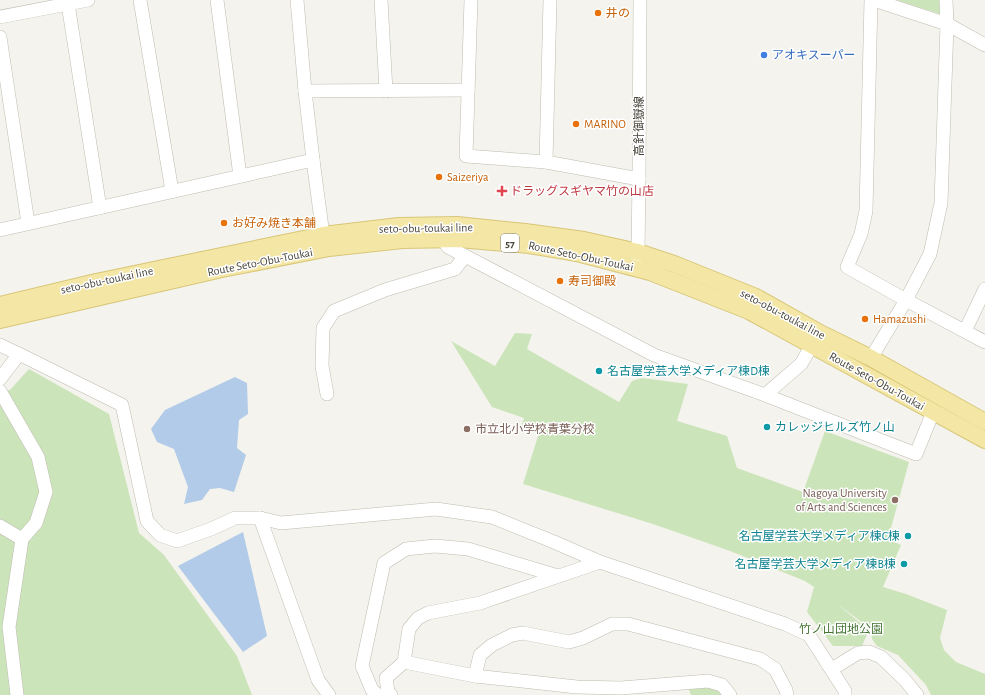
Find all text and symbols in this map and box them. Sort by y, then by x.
place label: 井の [606,6,630,19]
marker: 井の [593,8,603,18]
place label: アオキスーパー [772,49,856,61]
marker: アオキスーパー [759,50,769,60]
street label: 高針御嶽線 [632,96,645,156]
place label: MARINO [584,118,626,130]
marker: MARINO [571,119,581,129]
place label: Saizeriya [447,171,489,184]
marker: Saizeriya [434,172,444,182]
place label: ドラッグスギヤマ竹の山店 [510,184,654,197]
marker: ドラッグスギヤマ竹の山店 [497,186,507,196]
place label: お好み焼き本舗 [232,216,316,229]
marker: お好み焼き本舗 [219,218,229,228]
street label: seto-obu-toukai line [379,221,473,235]
road number: 57 [501,234,519,252]
street label: Route Seto-Obu-Toukai [527,239,635,273]
street label: Route Seto-Obu-Toukai [206,246,314,278]
street label: seto-obu-toukai line [60,264,154,296]
place label: 寿司御殿 [568,274,616,287]
marker: 寿司御殿 [555,276,565,286]
street label: seto-obu-toukai line [739,287,827,341]
place label: Hamazushi [873,313,926,325]
marker: Hamazushi [860,314,870,324]
street label: Route Seto-Obu-Toukai [827,350,927,412]
place label: 名古屋学芸大学メディア棟D棟 [607,364,770,377]
marker: 名古屋学芸大学メディア棟D棟 [594,366,604,376]
place label: カレッジヒルズ竹ノ山 [775,420,895,433]
place label: 市立北小学校青葉分校 [475,422,595,435]
marker: カレッジヒルズ竹ノ山 [762,422,772,432]
marker: 市立北小学校青葉分校 [462,424,472,434]
place label: Nagoya University of Arts and Sciences [796,487,887,513]
marker: Nagoya University of Arts and Sciences [890,495,900,505]
place label: 名古屋学芸大学メディア棟C棟 [739,529,900,542]
marker: 名古屋学芸大学メディア棟C棟 [903,531,913,541]
place label: 名古屋学芸大学メディア棟B棟 [734,557,896,570]
marker: 名古屋学芸大学メディア棟B棟 [899,559,909,569]
park label: 竹ノ山団地公園 [799,622,883,635]

